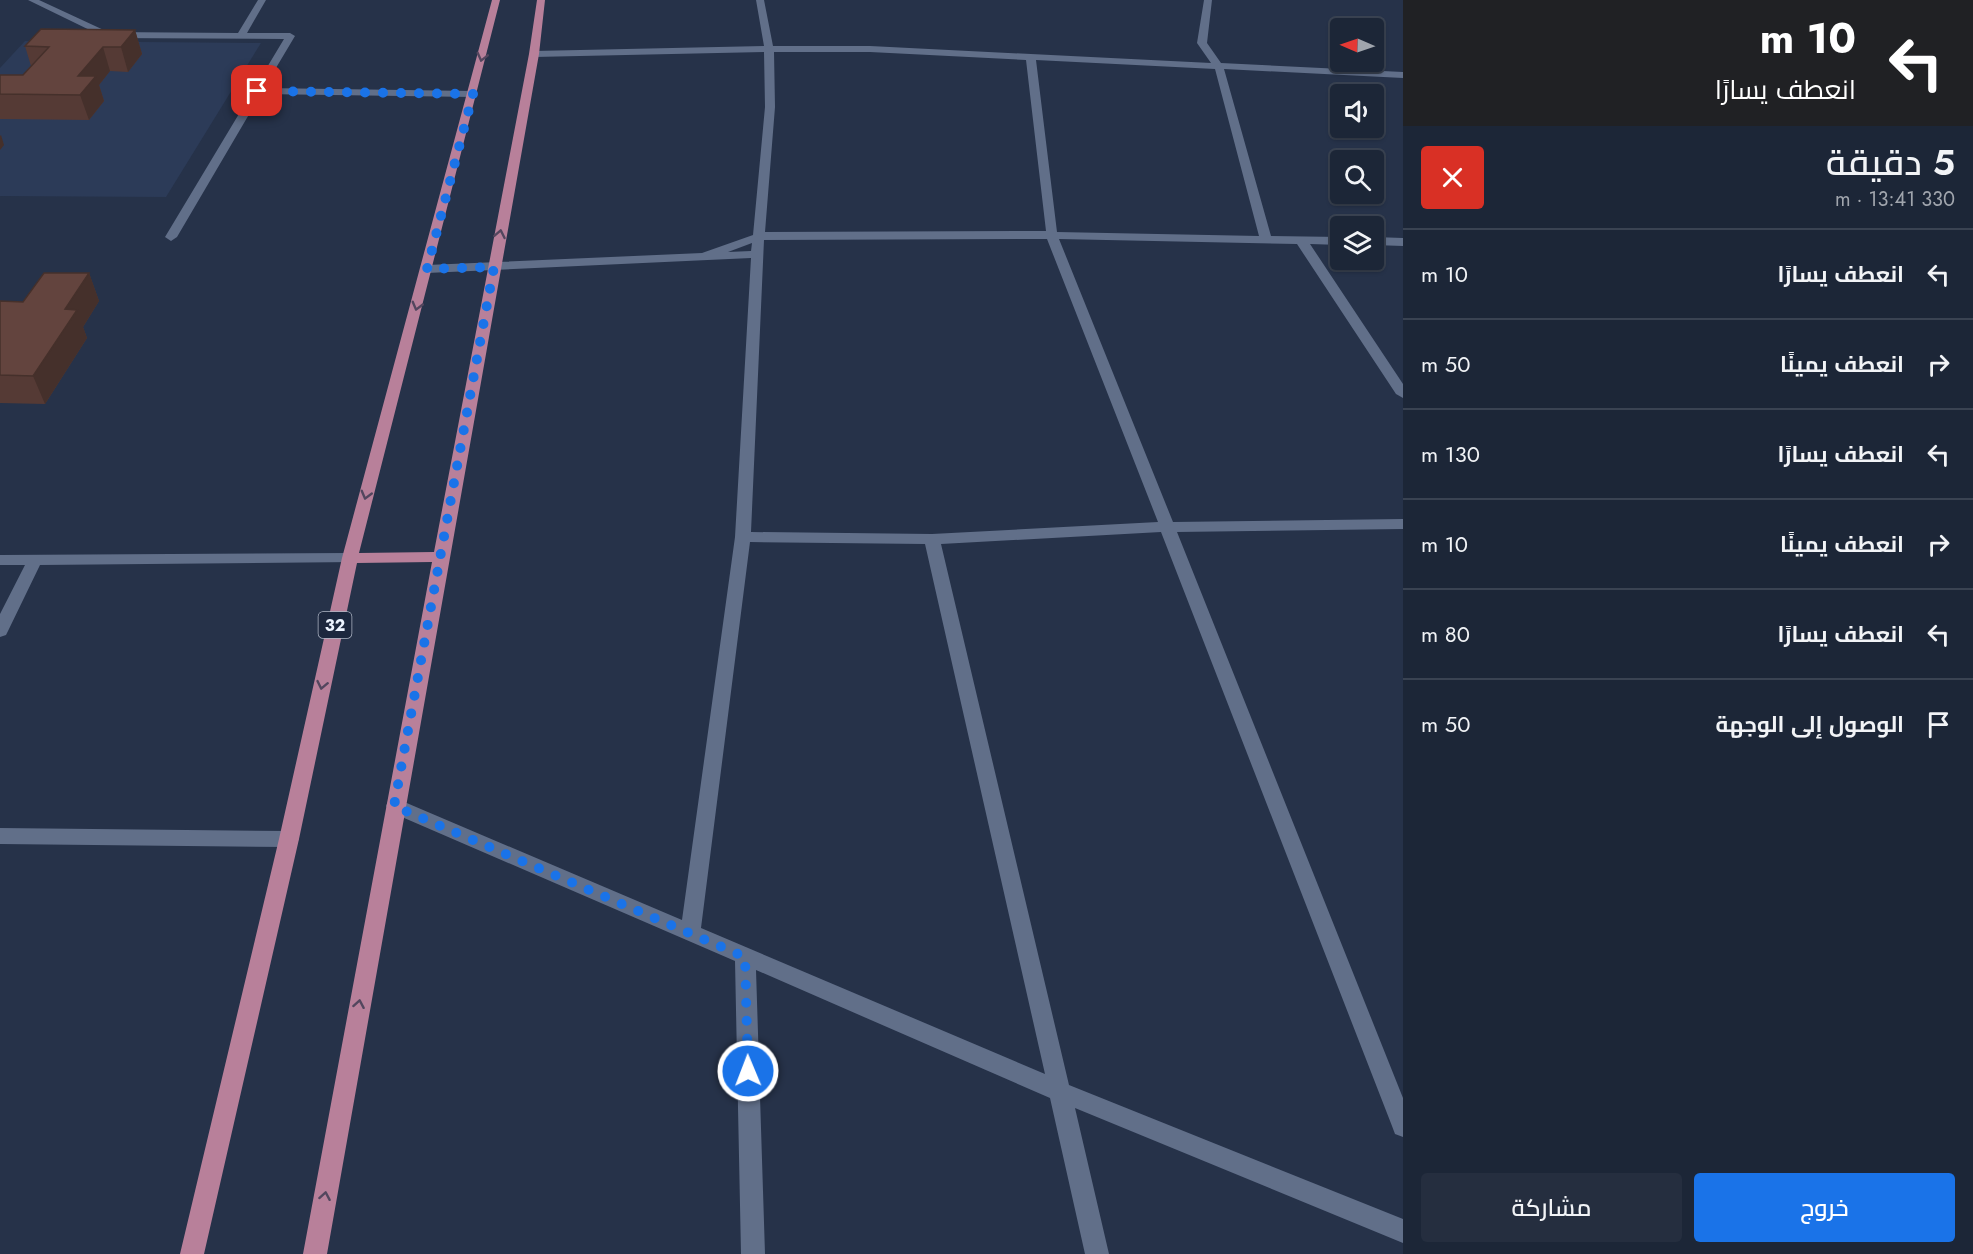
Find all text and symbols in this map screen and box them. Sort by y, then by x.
text: 10 m [1760,8,1856,69]
north arrow [1330,18,1384,72]
map controls [1330,18,1384,270]
icon: left [1877,24,1955,102]
one-way arrow [477,52,490,62]
pin [231,65,282,116]
text: انعطف يسارًا [1715,70,1856,109]
icon: arrive [240,74,273,107]
button: sound [1330,84,1384,138]
text: 5 دقيقة [1826,136,1955,188]
button: close [1421,146,1484,209]
button: search [1330,150,1384,204]
text: 330 m · 13:41 [1835,185,1955,214]
button: layers [1330,216,1384,270]
one-way arrow [493,229,506,239]
text: 10 m [1421,258,1468,290]
text: انعطف يسارًا [1777,258,1904,290]
icon: left [1922,258,1955,291]
one-way arrow [411,301,424,311]
text: 50 m [1421,348,1470,380]
text: انعطف يمينًا [1780,348,1904,380]
icon: right [1922,348,1955,381]
text: 130 m [1421,438,1480,470]
text: انعطف يسارًا [1777,438,1904,470]
icon: left [1922,438,1955,471]
one-way arrow [361,490,374,500]
text: 10 m [1421,528,1468,560]
text: انعطف يمينًا [1780,528,1904,560]
icon: right [1922,528,1955,561]
road number: 32 [318,612,352,638]
text: 80 m [1421,618,1470,650]
text: انعطف يسارًا [1777,618,1904,650]
icon: left [1922,618,1955,651]
one-way arrow [316,679,329,689]
text: 50 m [1421,708,1470,740]
text: الوصول إلى الوجهة [1716,708,1904,740]
icon: arrive [1922,708,1955,741]
one-way arrow [352,1000,365,1010]
position arrow [716,1039,780,1103]
button: مشاركة [1421,1173,1682,1242]
button: خروج [1694,1173,1955,1242]
one-way arrow [318,1192,331,1202]

